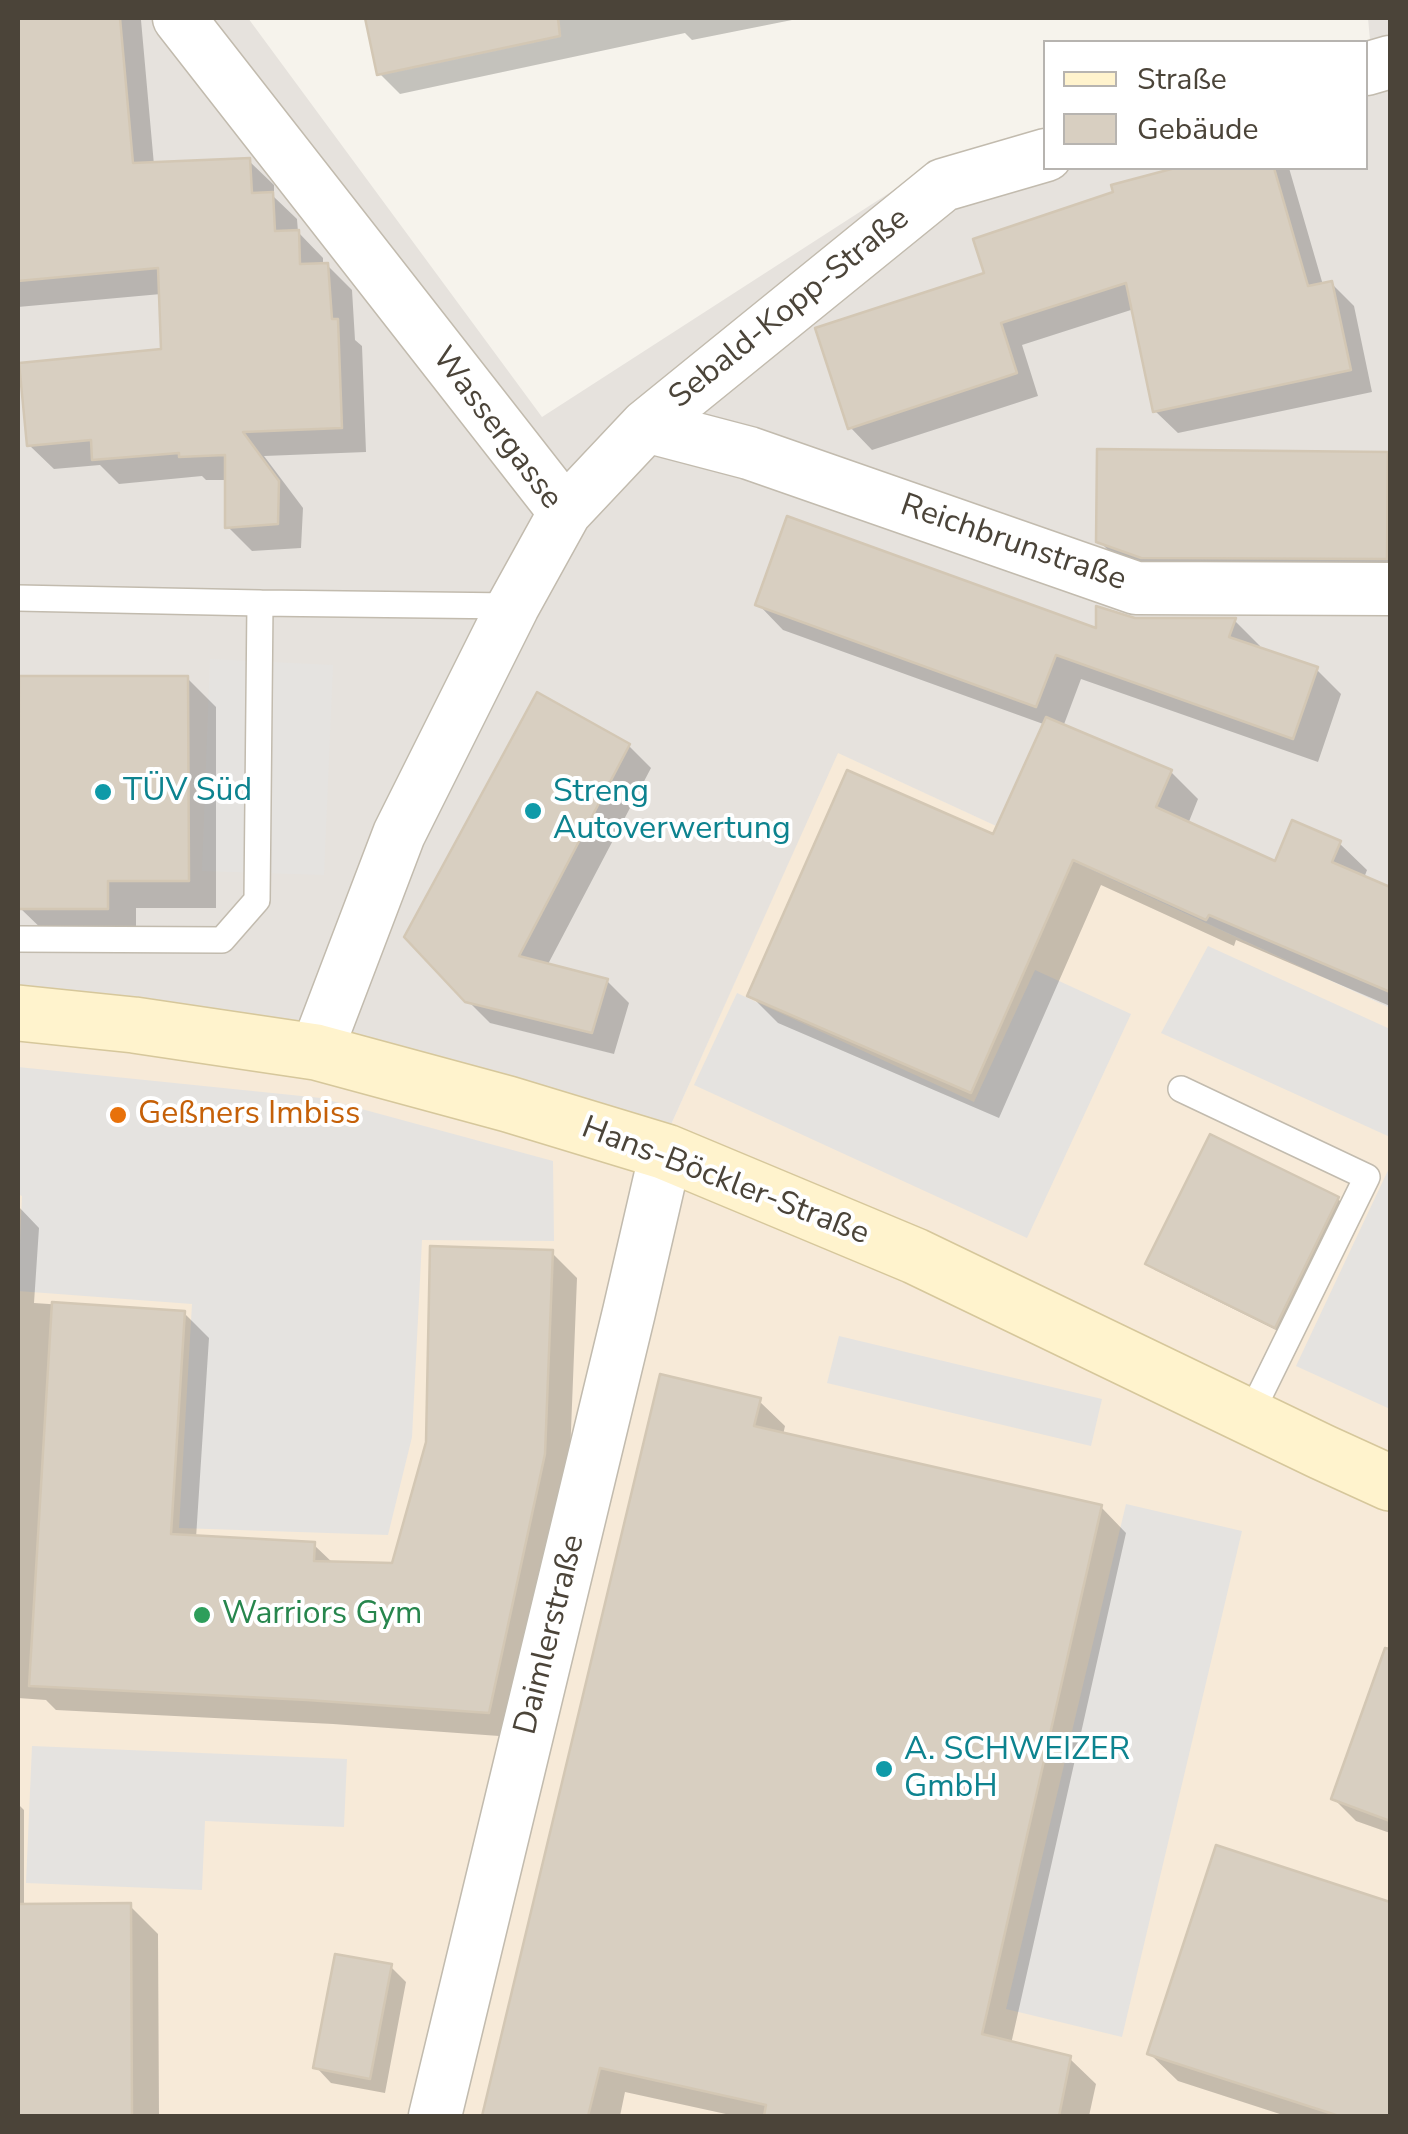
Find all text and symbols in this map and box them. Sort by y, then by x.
legend [1043,40,1368,170]
text: Straße [1137,59,1227,100]
text: Gebäude [1137,109,1258,150]
street label: Sebald-Kopp-Straße [662,200,918,418]
street label: Wassergasse [423,340,569,518]
street label: Reichbrunstraße [895,487,1131,601]
place label: TÜV Süd [123,773,252,811]
place label: Streng Autoverwertung [553,774,791,849]
marker: TÜV Süd [92,781,114,803]
marker: Streng Autoverwertung [522,800,544,822]
place label: Geßners Imbiss [138,1096,360,1134]
marker: Geßners Imbiss [107,1104,129,1126]
street label: Hans-Böckler-Straße [576,1110,874,1254]
street label: Daimlerstraße [508,1531,594,1739]
place label: Warriors Gym [222,1596,422,1634]
marker: Warriors Gym [191,1604,213,1626]
place label: A. SCHWEIZER GmbH [904,1732,1130,1807]
marker: A. SCHWEIZER GmbH [873,1758,895,1780]

